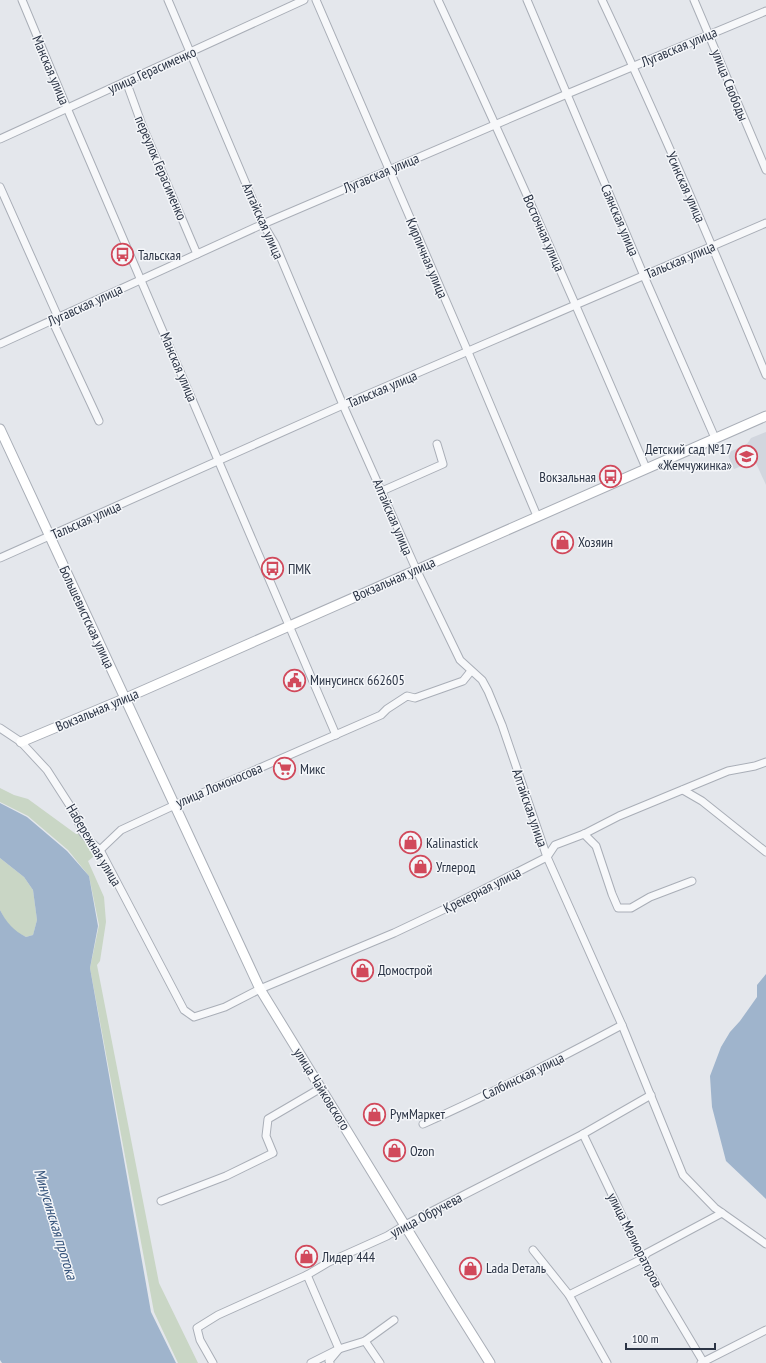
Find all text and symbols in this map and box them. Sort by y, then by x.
street label: Лугавская улица [637,23,720,71]
street label: Манская улица [28,33,74,107]
street label: улица Герасименко [105,43,199,97]
street label: улица Свободы [708,47,752,123]
street label: переулок Герасименко [131,113,191,223]
street label: Лугавская улица [339,149,422,197]
street label: Усинская улица [662,149,710,225]
street label: Алтайская улица [238,180,288,262]
street label: Саянская улица [597,181,643,259]
street label: Восточная улица [519,192,569,274]
street label: Кирпичная улица [402,215,452,301]
street label: Тальская улица [642,237,718,283]
bus stop icon: Тальская [109,242,135,268]
place label: Тальская [138,246,181,264]
street label: Лугавская улица [44,280,125,331]
street label: Манская улица [156,330,202,404]
street label: Тальская улица [344,366,420,412]
place label: Детский сад №17 «Жемчужинка» [645,440,732,474]
school or university icon: Детский сад №17 «Жемчужинка» [734,444,760,470]
bus stop icon: Вокзальная [598,464,624,490]
place label: Вокзальная [539,468,596,486]
street label: Алтайская улица [369,476,417,558]
street label: Тальская улица [48,497,124,543]
shop icon: Хозяин [549,529,575,555]
place label: Хозяин [578,533,613,551]
street label: Вокзальная улица [350,553,438,605]
bus stop icon: ПМК [260,556,286,582]
place label: ПМК [288,560,311,578]
street label: Большевистская улица [55,563,119,671]
public building icon: Минусинск 662605 [282,667,308,693]
place label: Минусинск 662605 [310,671,405,689]
street label: Вокзальная улица [53,684,141,736]
supermarket icon: Микс [271,756,297,782]
street label: улица Ломоносова [173,759,265,811]
place label: Микс [300,760,325,778]
street label: Алтайская улица [508,767,552,849]
street label: Набережная улица [62,801,126,889]
shop icon: Kalinastick [398,830,424,856]
place label: Kalinastick [426,834,479,852]
shop icon: Углерод [408,854,434,880]
place label: Углерод [436,858,475,876]
street label: Крекерная улица [440,863,524,917]
shop icon: Домострой [349,957,375,983]
place label: Домострой [378,961,432,979]
street label: улица Чайковского [290,1045,354,1133]
street label: Салбинская улица [479,1048,567,1104]
shop icon: РумМаркет [361,1101,387,1127]
place label: РумМаркет [390,1105,446,1123]
shop icon: Ozon [381,1138,407,1164]
place label: Ozon [410,1142,435,1160]
water label: Минусинская протока [30,1166,82,1283]
street label: улица Обручева [387,1188,465,1242]
street label: улица Мелиораторов [603,1190,667,1291]
shop icon: Лидер 444 [293,1244,319,1270]
place label: Лидер 444 [321,1248,376,1266]
shop icon: Lada Dеталь [458,1255,484,1281]
place label: Lada Dеталь [486,1259,546,1277]
scale bar [626,1325,715,1351]
text: 100 m [632,1331,659,1346]

